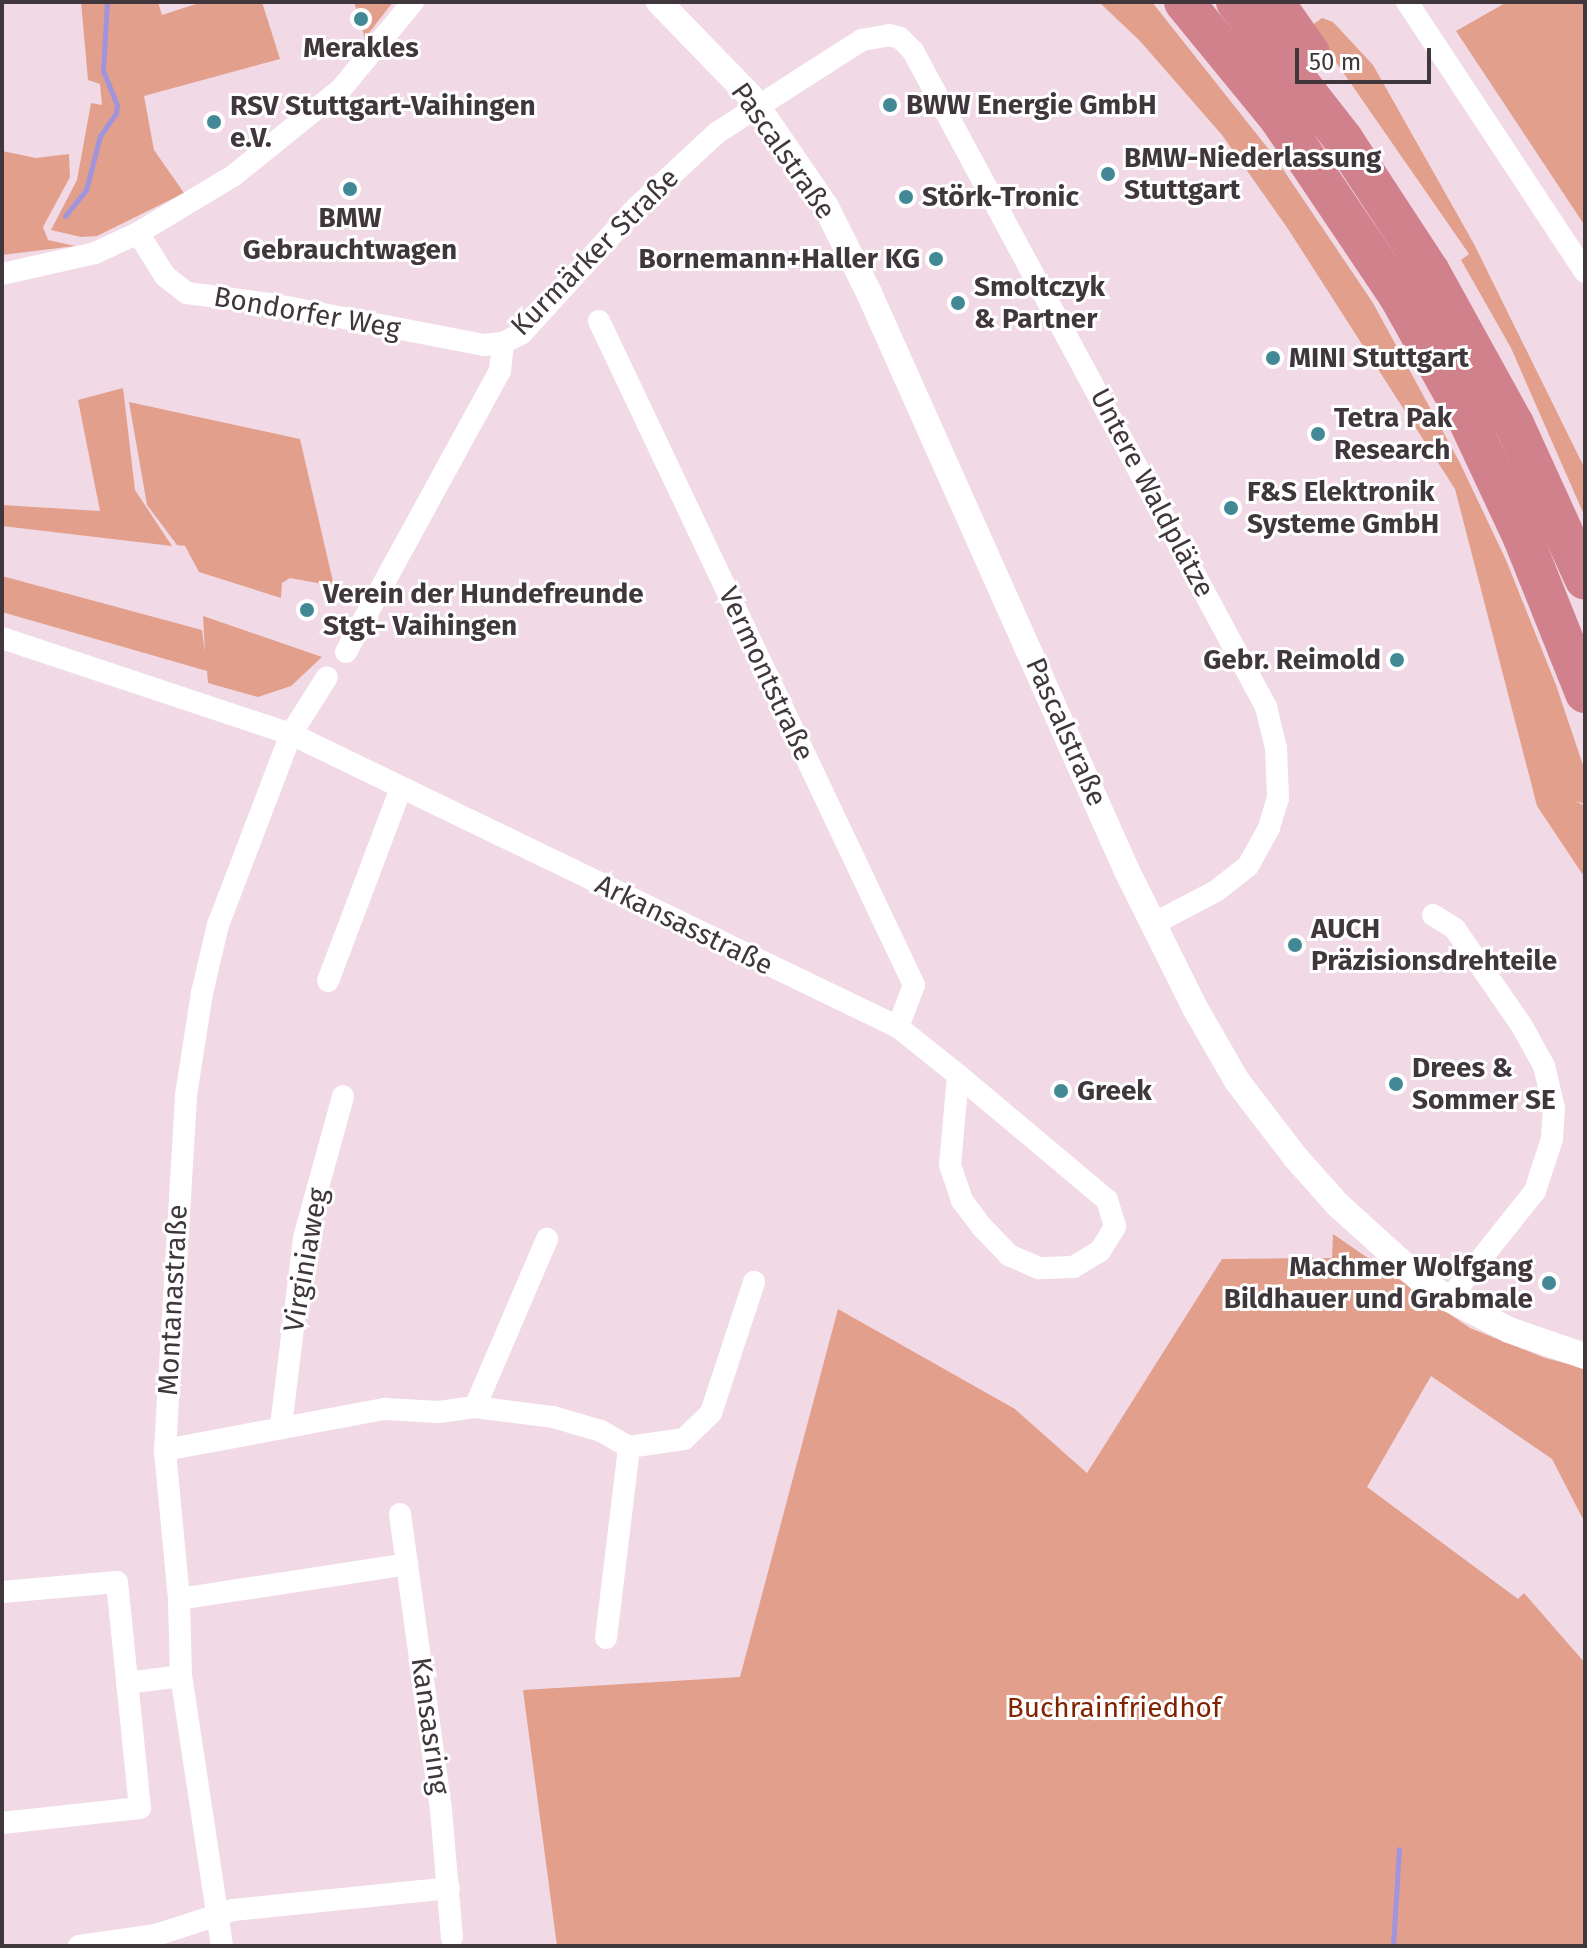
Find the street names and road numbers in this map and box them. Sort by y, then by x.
street label: Pascalstraße [724,76,842,226]
street label: Kurmärker Straße [504,161,686,343]
street label: Bondorfer Weg [211,280,403,346]
street label: Untere Waldplätze [1083,383,1221,603]
street label: Vermontstraße [711,582,821,766]
street label: Pascalstraße [1018,652,1114,812]
street label: Arkansasstraße [590,868,778,982]
street label: Virginiaweg [277,1185,335,1335]
street label: Montanastraße [151,1204,195,1396]
street label: Kansasring [404,1655,456,1797]

